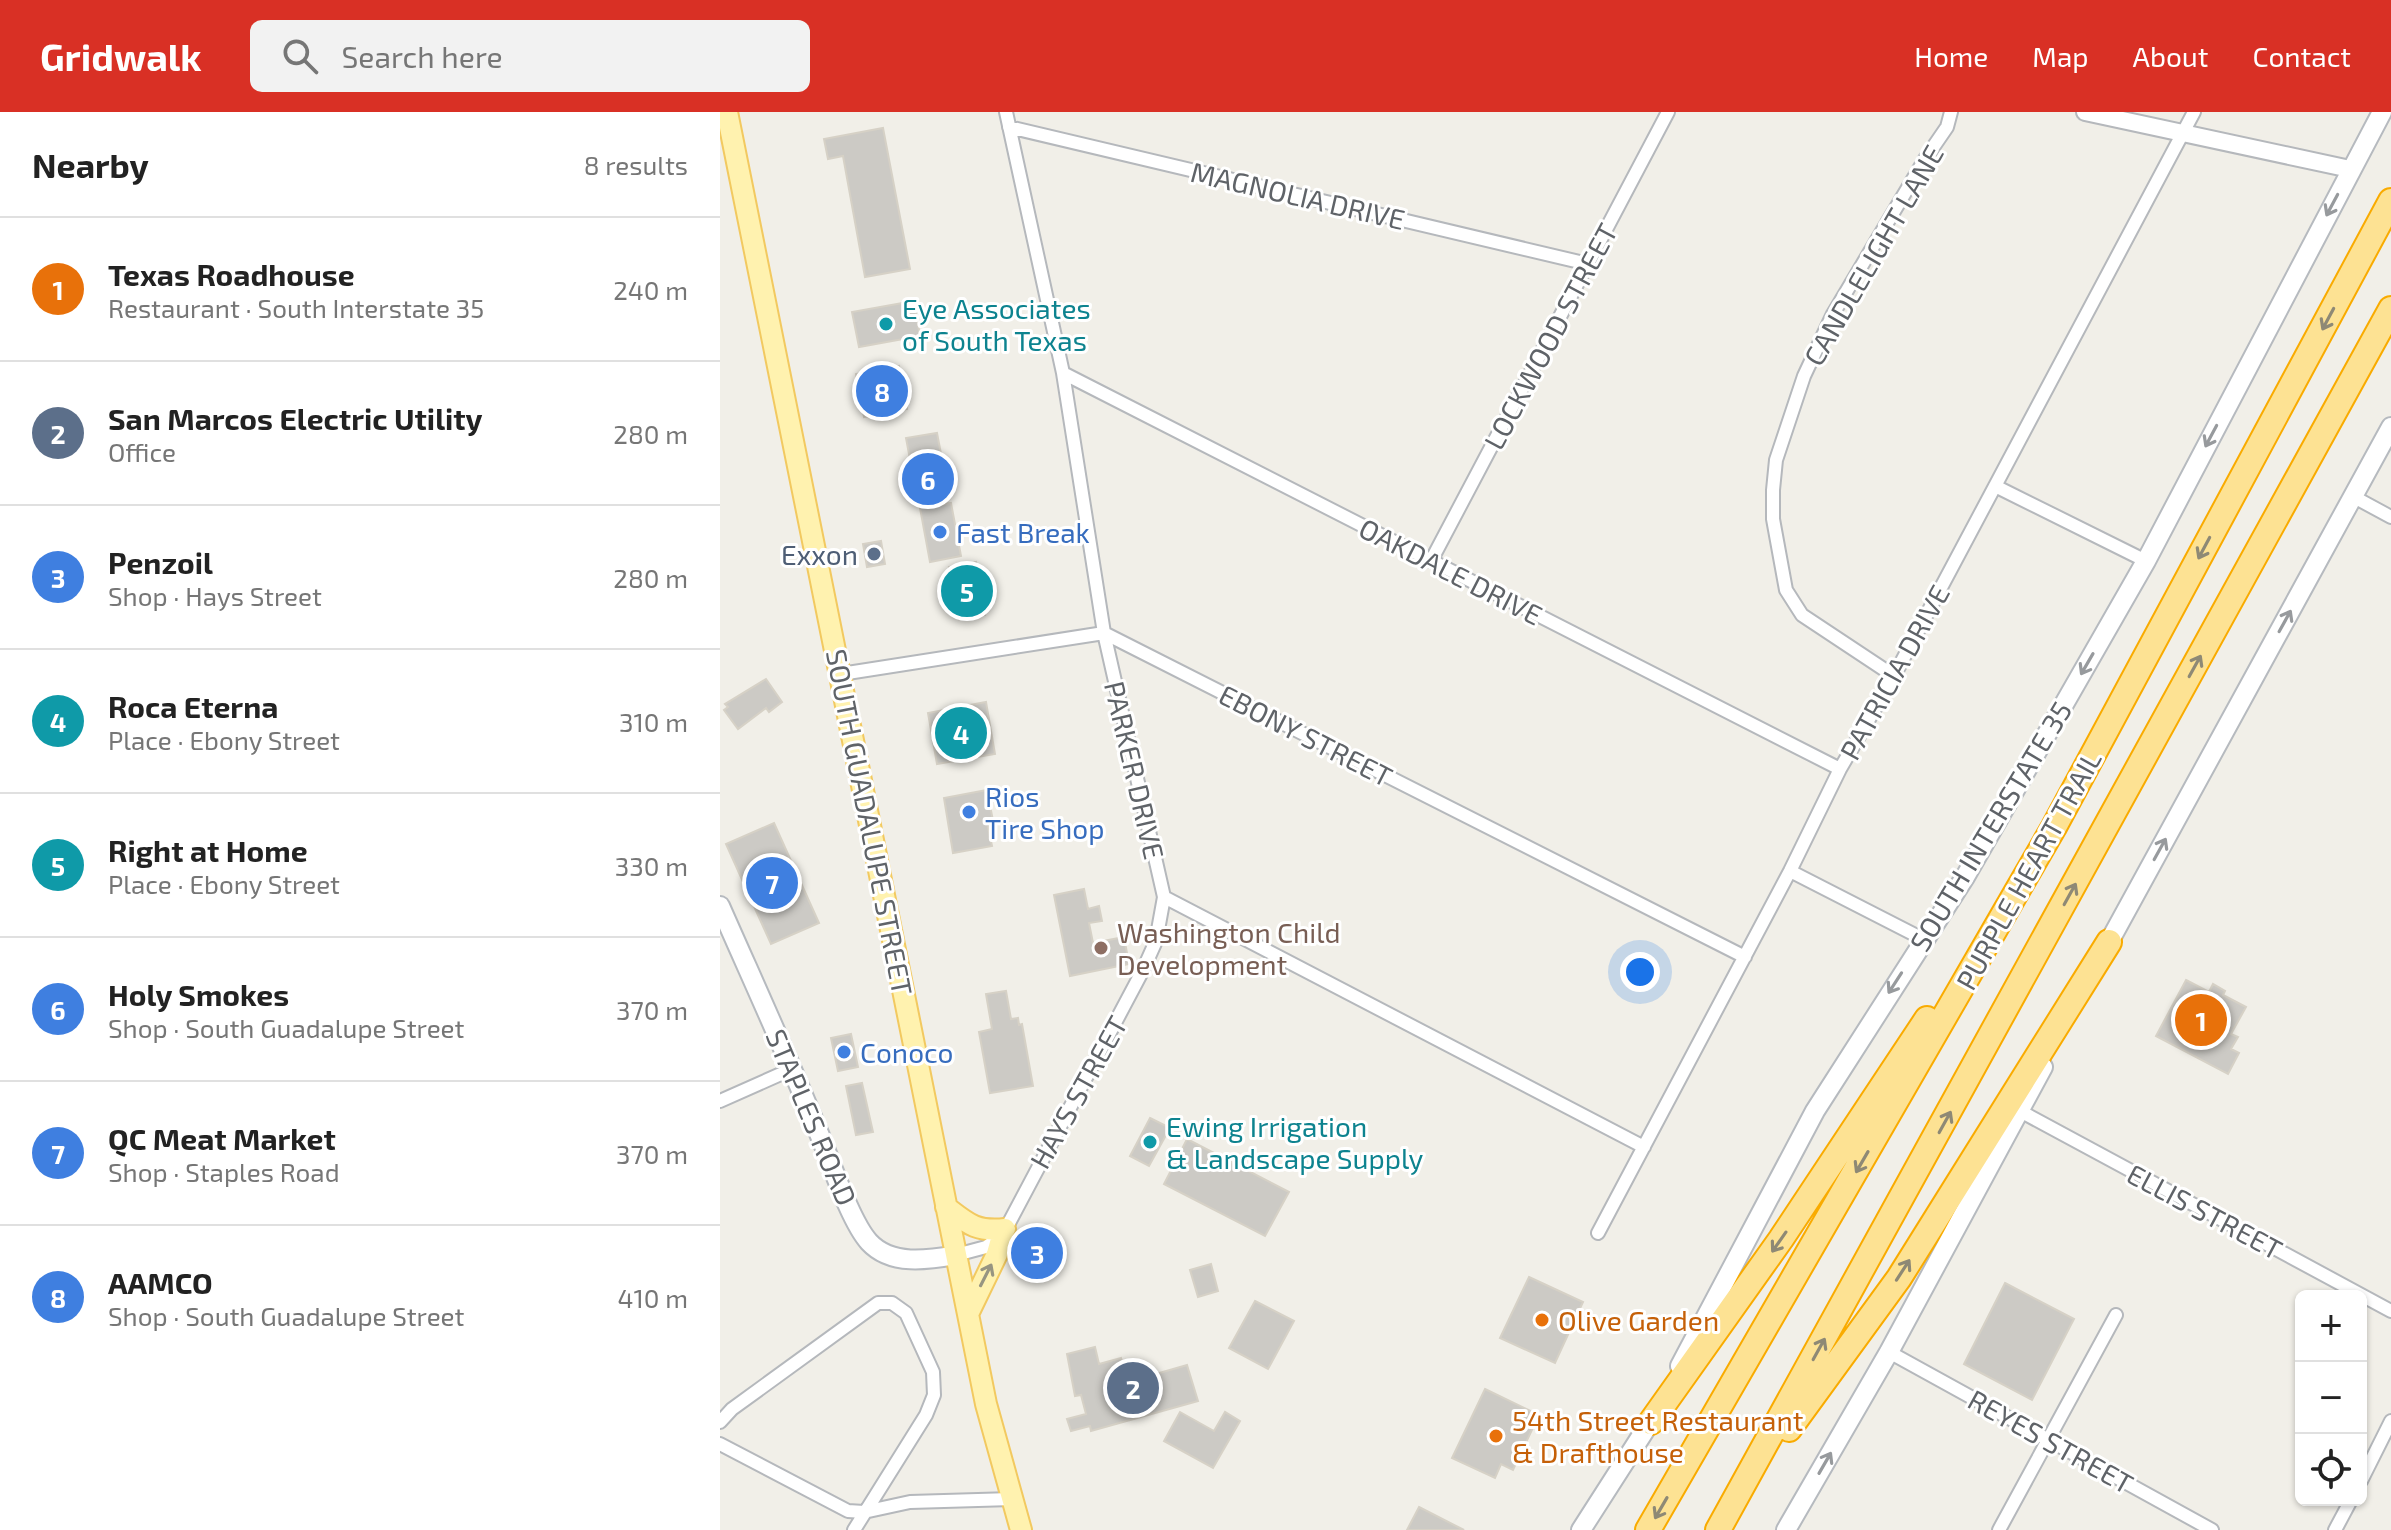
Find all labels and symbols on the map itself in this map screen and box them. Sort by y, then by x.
street label: CANDLELIGHT LANE [1796,139,1950,371]
street label: MAGNOLIA DRIVE [1188,154,1408,236]
one-way arrow [2323,193,2339,217]
street label: LOCKWOOD STREET [1476,217,1624,455]
place label: Eye Associates of South Texas [902,291,1091,357]
one-way arrow [2319,307,2335,330]
marker: Eye Associates of South Texas [877,315,895,333]
pin: 8 [856,361,908,421]
one-way arrow [2203,423,2219,447]
pin: 6 [902,449,954,509]
street label: OAKDALE DRIVE [1354,510,1548,632]
place label: Fast Break [956,515,1090,549]
marker: Fast Break [931,523,949,541]
one-way arrow [2196,536,2212,559]
place label: Exxon [781,537,858,571]
marker: Exxon [865,545,883,563]
pin: 5 [941,561,993,621]
street label: PATRICIA DRIVE [1832,579,1956,765]
one-way arrow [2278,610,2294,634]
street label: SOUTH GUADALUPE STREET [820,646,920,998]
one-way arrow [2079,652,2095,675]
one-way arrow [2187,655,2203,678]
street label: EBONY STREET [1214,677,1398,793]
street label: PARKER DRIVE [1098,678,1172,862]
street label: SOUTH INTERSTATE 35 [1902,695,2078,957]
pin: 4 [935,703,987,763]
street label: PURPLE HEART TRAIL [1948,745,2108,995]
place label: Rios Tire Shop [985,779,1104,845]
marker: Rios Tire Shop [960,803,978,821]
one-way arrow [2152,838,2168,861]
pin: 7 [746,853,798,913]
one-way arrow [2062,883,2078,906]
place label: Washington Child Development [1117,915,1341,981]
marker: Washington Child Development [1092,939,1110,957]
your location [1620,952,1660,992]
one-way arrow [1887,971,1903,993]
pin: 1 [2175,990,2227,1050]
street label: HAYS STREET [1022,1010,1134,1174]
street label: STAPLES ROAD [760,1024,864,1210]
place label: Conoco [860,1035,953,1069]
marker: Conoco [835,1043,853,1061]
place label: Ewing Irrigation & Landscape Supply [1166,1109,1424,1175]
one-way arrow [1938,1110,1953,1134]
marker: Ewing Irrigation & Landscape Supply [1141,1133,1159,1151]
one-way arrow [1854,1150,1870,1173]
street label: ELLIS STREET [2122,1156,2288,1266]
pin: 3 [1011,1223,1063,1283]
one-way arrow [1771,1231,1787,1253]
one-way arrow [1895,1260,1912,1282]
one-way arrow [979,1264,994,1287]
place label: Olive Garden [1558,1303,1719,1337]
marker: Olive Garden [1533,1311,1551,1329]
one-way arrow [1811,1338,1827,1361]
pin: 2 [1107,1358,1159,1418]
street label: REYES STREET [1963,1382,2139,1500]
place label: 54th Street Restaurant & Drafthouse [1512,1403,1803,1469]
marker: 54th Street Restaurant & Drafthouse [1487,1427,1505,1445]
one-way arrow [1818,1451,1833,1475]
one-way arrow [1653,1496,1669,1519]

